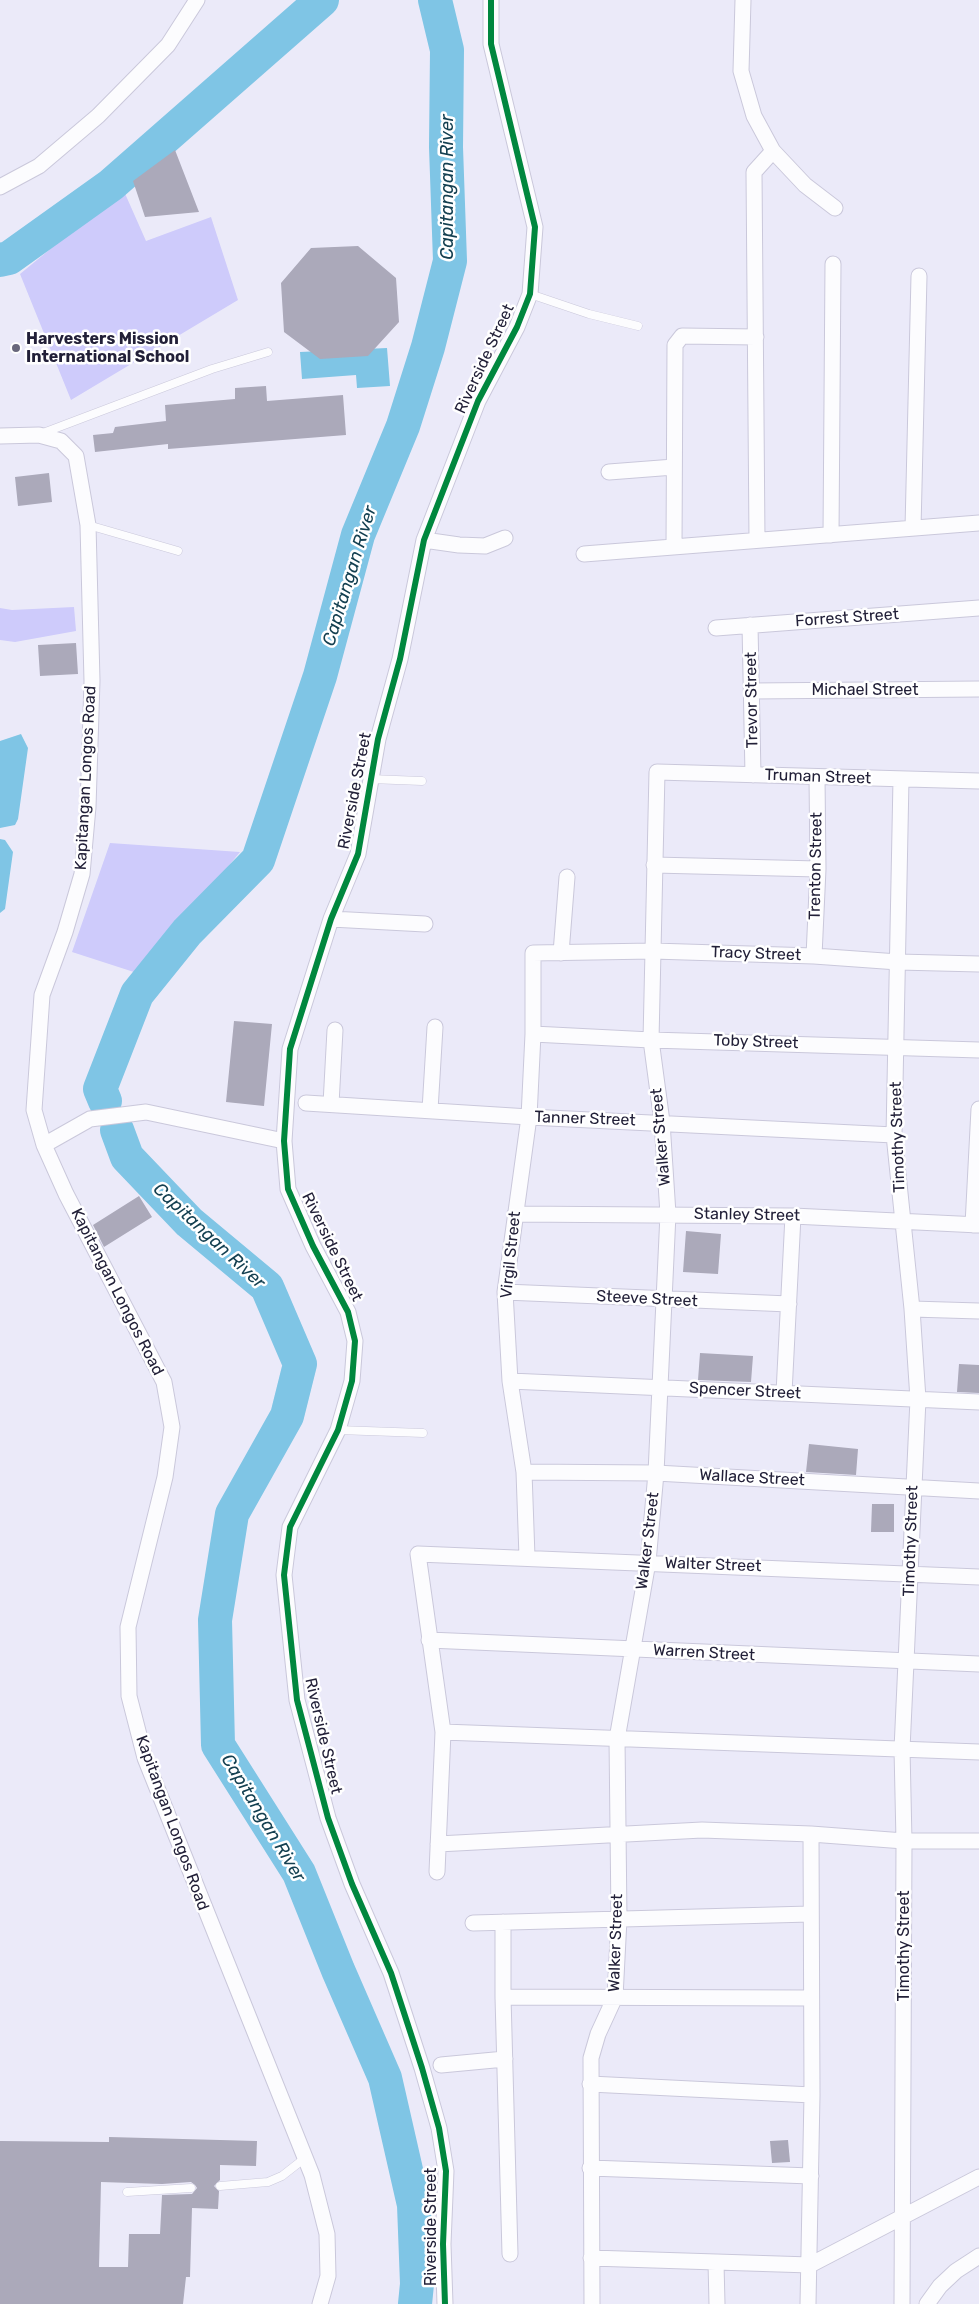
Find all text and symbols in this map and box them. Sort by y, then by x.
water label: Capitangan River [437,114,459,260]
street label: Riverside Street [451,301,519,417]
place label: Harvesters Mission International School [26,329,189,367]
marker: Harvesters Mission International School [10,342,22,354]
water label: Capitangan River [318,503,382,649]
street label: Forrest Street [795,605,899,631]
street label: Trevor Street [742,652,762,748]
street label: Michael Street [811,680,919,700]
street label: Kapitangan Longos Road [72,685,100,871]
street label: Riverside Street [334,731,376,851]
street label: Truman Street [764,766,872,788]
street label: Trenton Street [805,812,827,920]
street label: Tracy Street [711,943,801,965]
street label: Toby Street [713,1031,799,1053]
street label: Timothy Street [886,1081,910,1193]
street label: Walker Street [647,1087,675,1187]
street label: Tanner Street [534,1108,636,1130]
water label: Capitangan River [148,1179,270,1293]
street label: Riverside Street [297,1189,367,1305]
street label: Stanley Street [694,1204,800,1226]
street label: Kapitangan Longos Road [66,1205,168,1379]
street label: Virgil Street [497,1210,525,1300]
street label: Steeve Street [596,1287,698,1311]
street label: Spencer Street [688,1378,802,1404]
street label: Wallace Street [699,1466,805,1490]
street label: Timothy Street [899,1485,923,1597]
street label: Walker Street [632,1491,664,1591]
street label: Walter Street [664,1554,762,1576]
street label: Warren Street [653,1641,755,1665]
street label: Riverside Street [300,1676,346,1796]
street label: Kapitangan Longos Road [131,1733,213,1913]
water label: Capitangan River [216,1750,310,1886]
street label: Timothy Street [894,1890,914,2002]
street label: Walker Street [605,1894,627,1992]
street label: Riverside Street [421,2168,441,2286]

